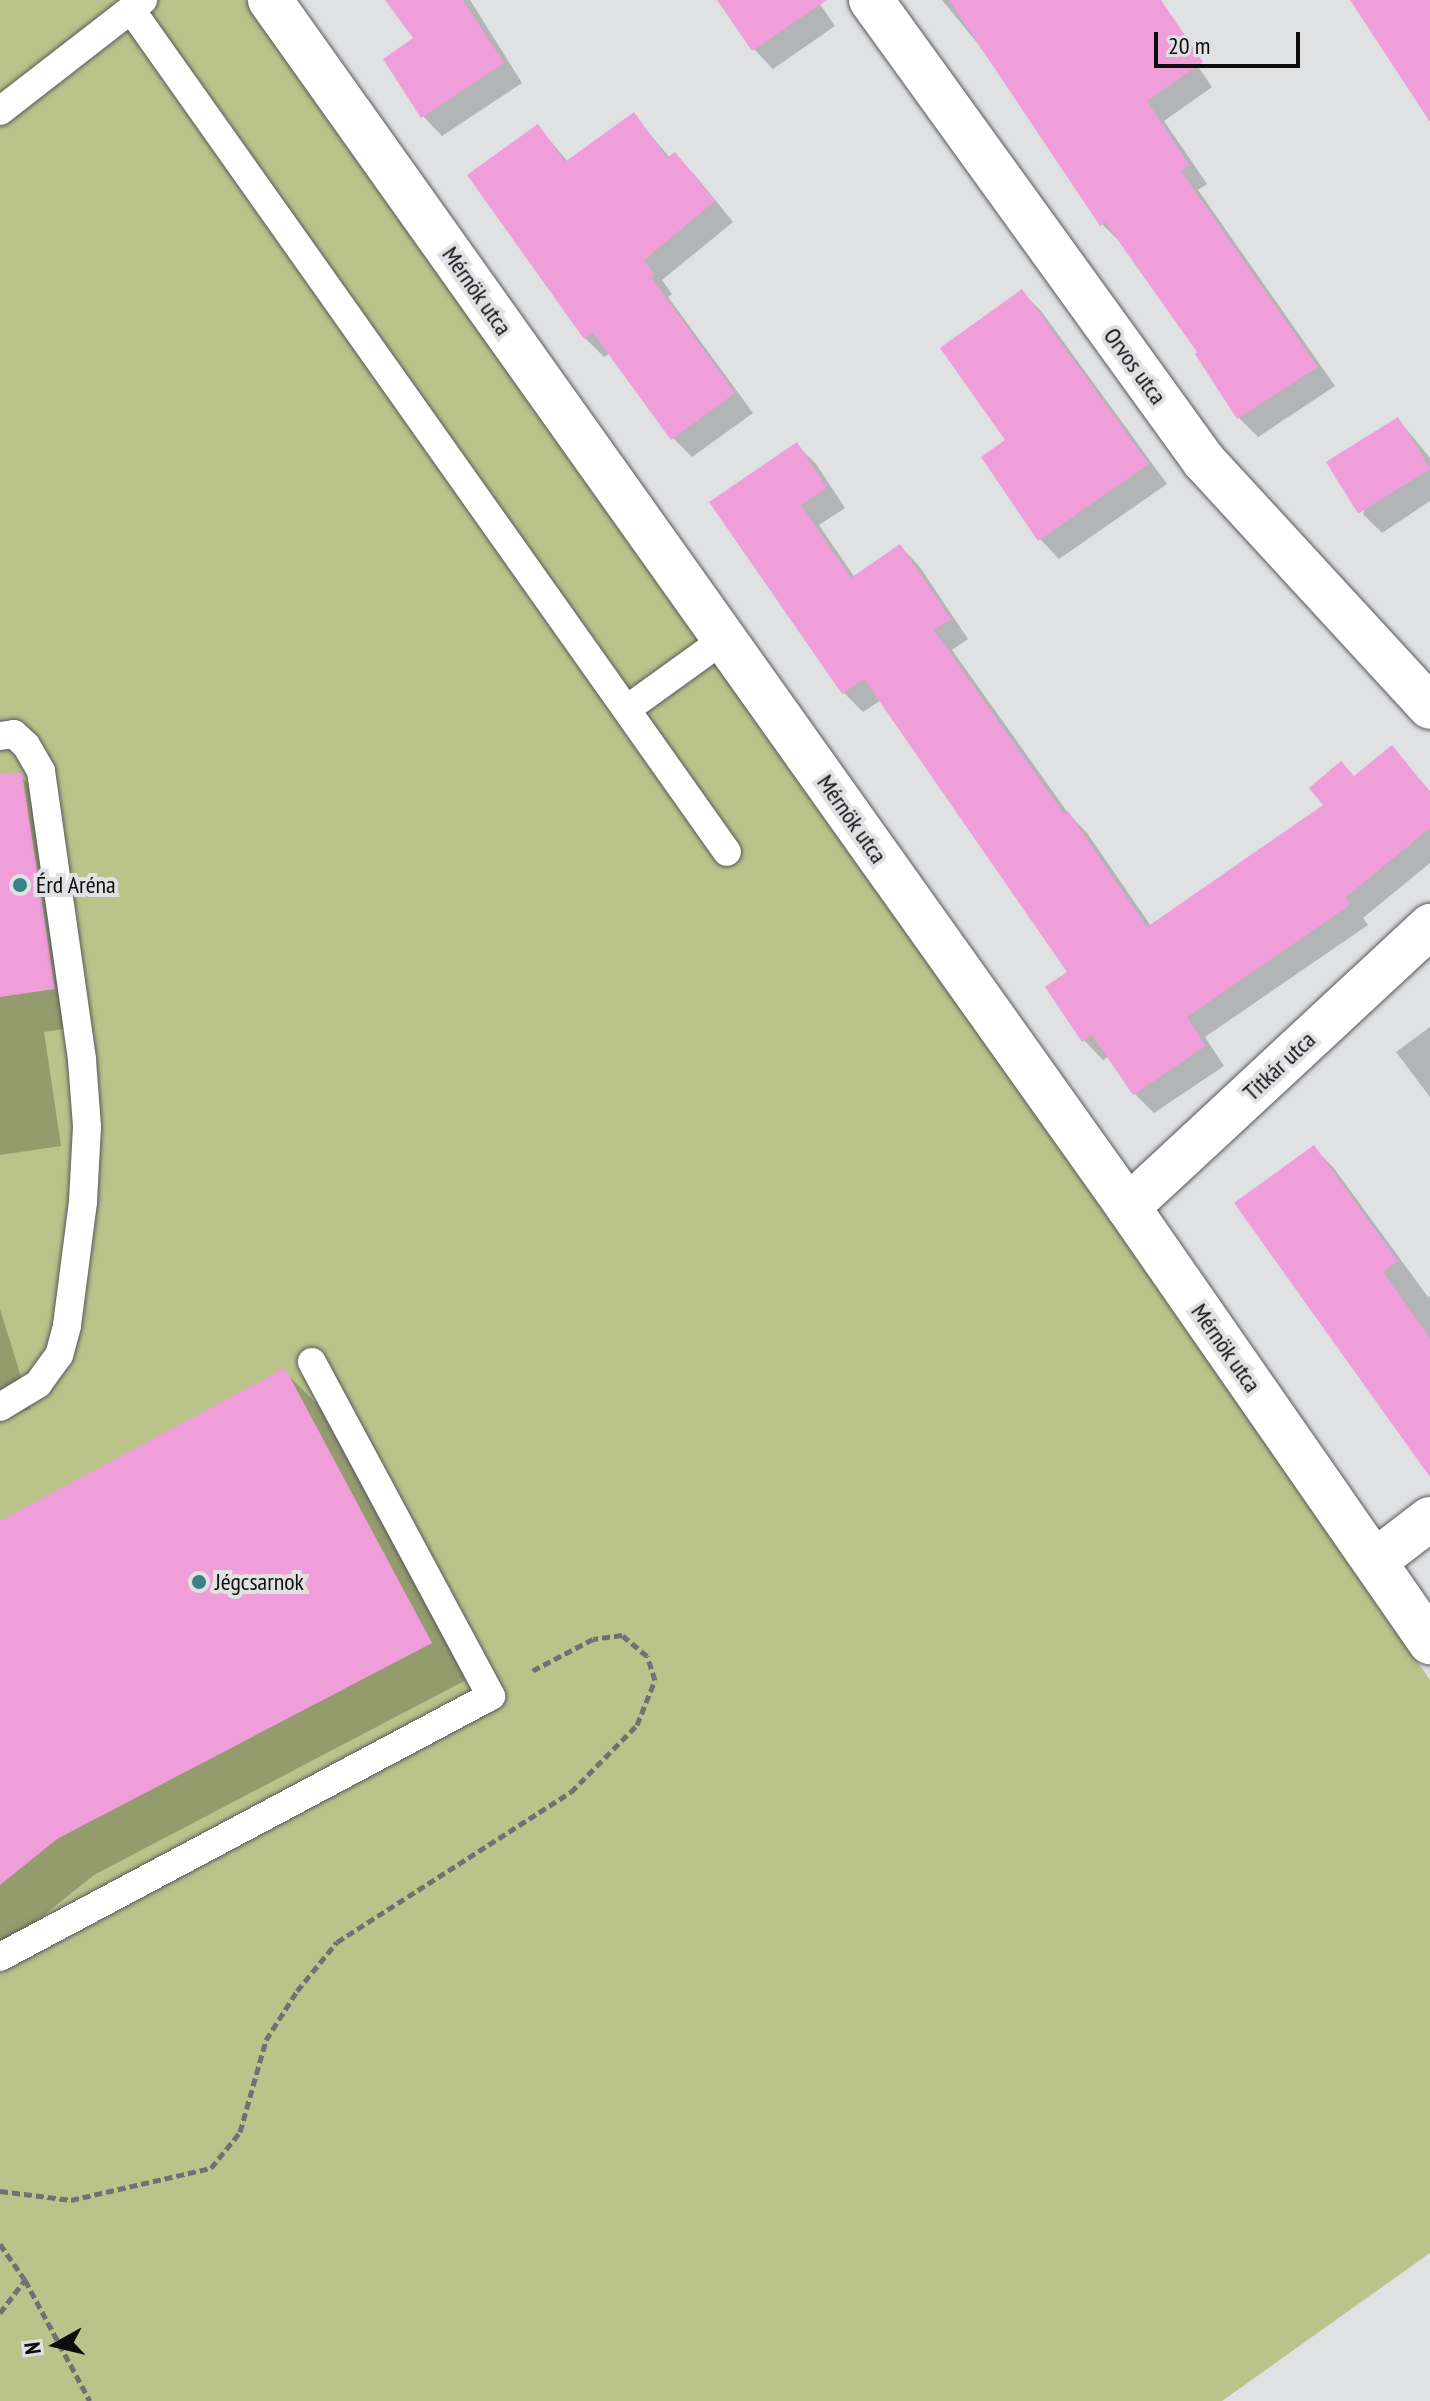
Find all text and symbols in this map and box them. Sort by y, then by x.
scale bar [1158,16,1304,66]
text: 20 m [1168,30,1210,61]
street label: Mérnök utca [436,241,518,341]
street label: Orvos utca [1098,322,1172,410]
street label: Mérnök utca [811,769,893,869]
place label: Érd Aréna [36,871,116,899]
marker: Érd Aréna [11,876,29,894]
street label: Titkár utca [1237,1025,1321,1107]
street label: Mérnök utca [1185,1298,1267,1398]
place label: Jégcsarnok [215,1568,304,1596]
marker: Jégcsarnok [190,1573,208,1591]
north arrow [16,2305,96,2385]
text: N [18,2341,47,2356]

